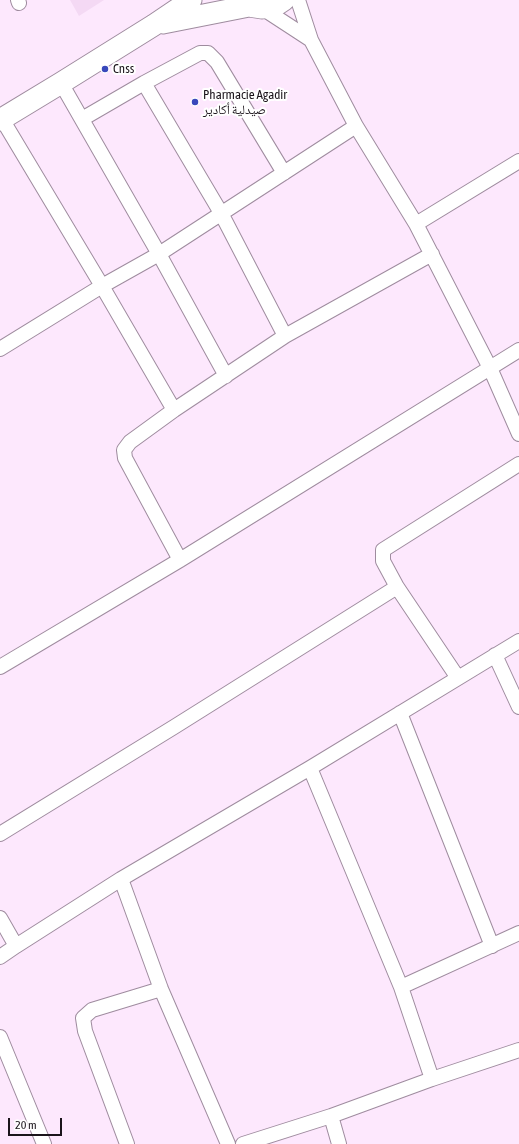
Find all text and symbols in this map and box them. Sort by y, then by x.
place label: Cnss [113,61,134,77]
marker: Cnss [100,64,110,74]
place label: Pharmacie Agadir صيدلية أكادير [203,87,287,118]
marker: Pharmacie Agadir صيدلية أكادير [190,97,200,107]
scale bar [10,1110,64,1136]
text: 20 m [15,1118,37,1132]

